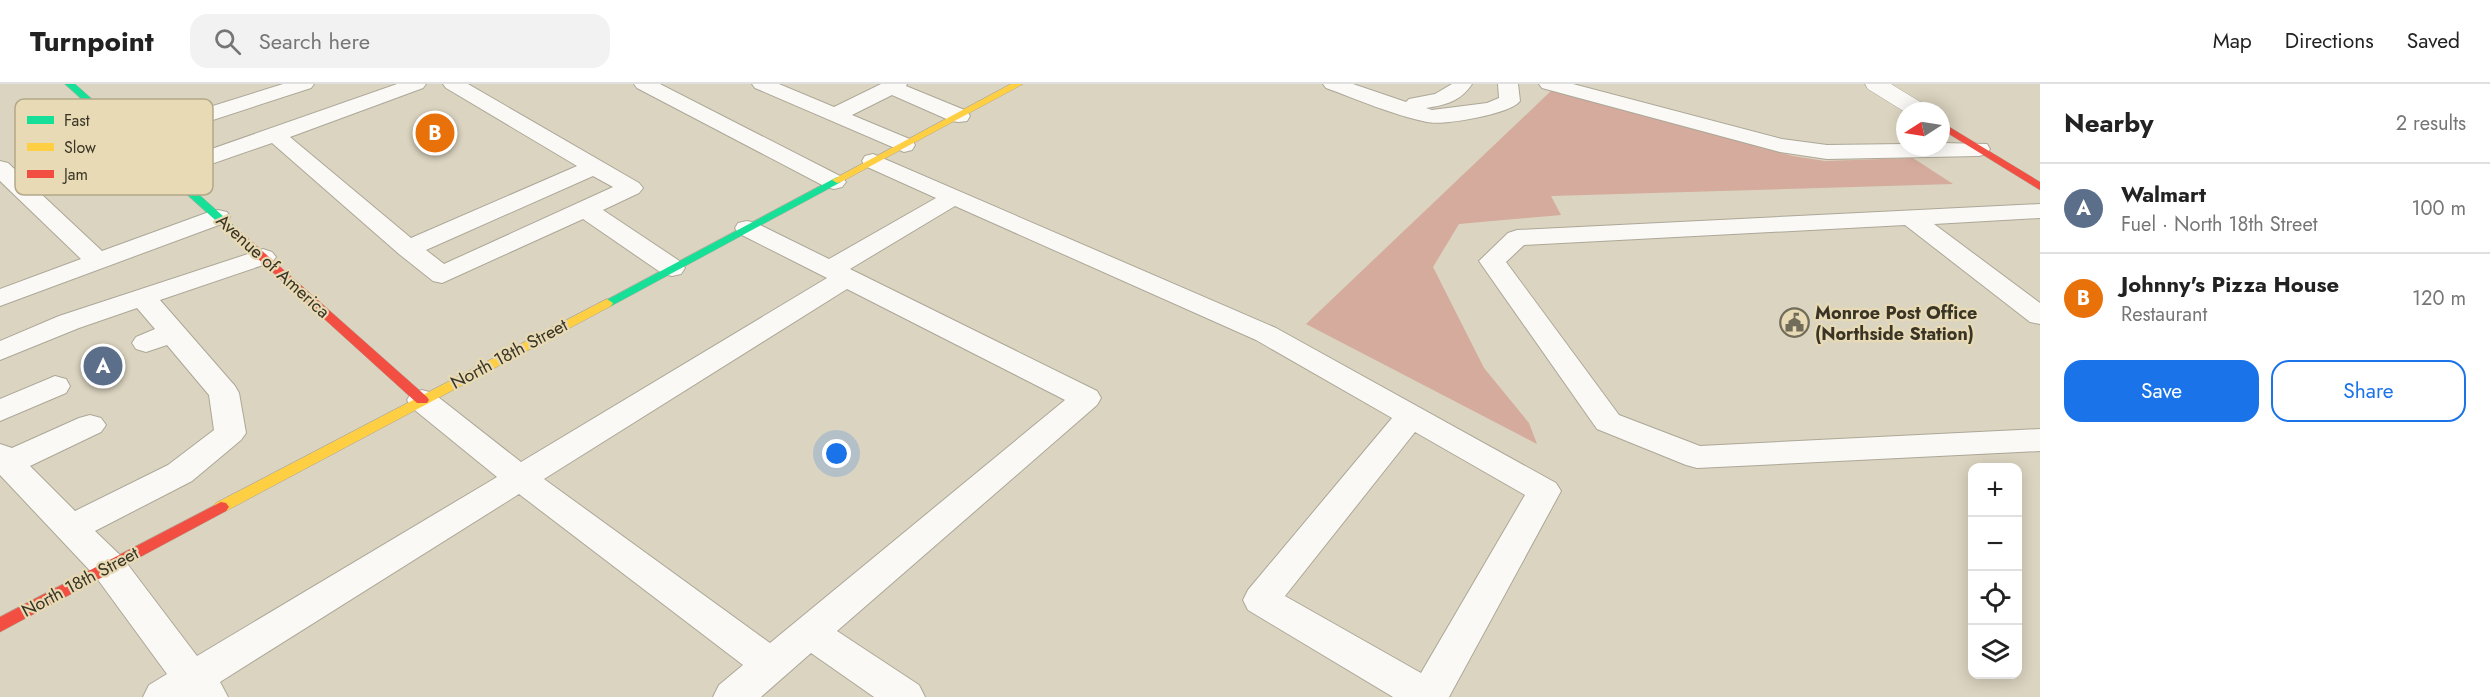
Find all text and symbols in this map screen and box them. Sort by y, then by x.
search box [190,14,610,68]
text: Turnpoint [30,21,154,62]
icon: search [211,25,244,58]
text: Search here [259,25,370,57]
text: Map [2213,26,2252,56]
text: Directions [2285,26,2374,56]
text: Saved [2407,26,2460,56]
legend [15,99,213,195]
north arrow [1896,102,1950,156]
text: Nearby [2064,104,2153,142]
text: Fast [64,109,90,132]
text: 2 results [2396,109,2466,138]
pin: B [416,110,454,156]
text: Slow [64,136,96,159]
text: Jam [62,163,88,186]
text: Walmart [2121,178,2206,210]
text: A [2076,194,2091,223]
text: 100 m [2411,194,2466,223]
street label: Avenue of America [210,208,336,324]
text: Fuel · North 18th Street [2121,210,2318,239]
text: Johnny's Pizza House [2121,268,2339,300]
text: B [2077,284,2090,313]
text: 120 m [2412,284,2466,313]
place label: Monroe Post Office (Northside Station) [1815,300,1977,347]
text: Restaurant [2121,300,2207,329]
public building icon: Monroe Post Office (Northside Station) [1778,307,1810,339]
street label: North 18th Street [446,312,573,396]
pin: A [84,344,122,388]
button: Save [2064,360,2259,422]
button: Share [2271,360,2466,422]
your location [822,439,851,468]
map controls [1968,463,2022,679]
button: + [1968,463,2022,517]
button: − [1968,517,2022,571]
street label: North 18th Street [17,540,144,624]
button: locate [1968,571,2022,625]
button: layers [1968,625,2022,679]

